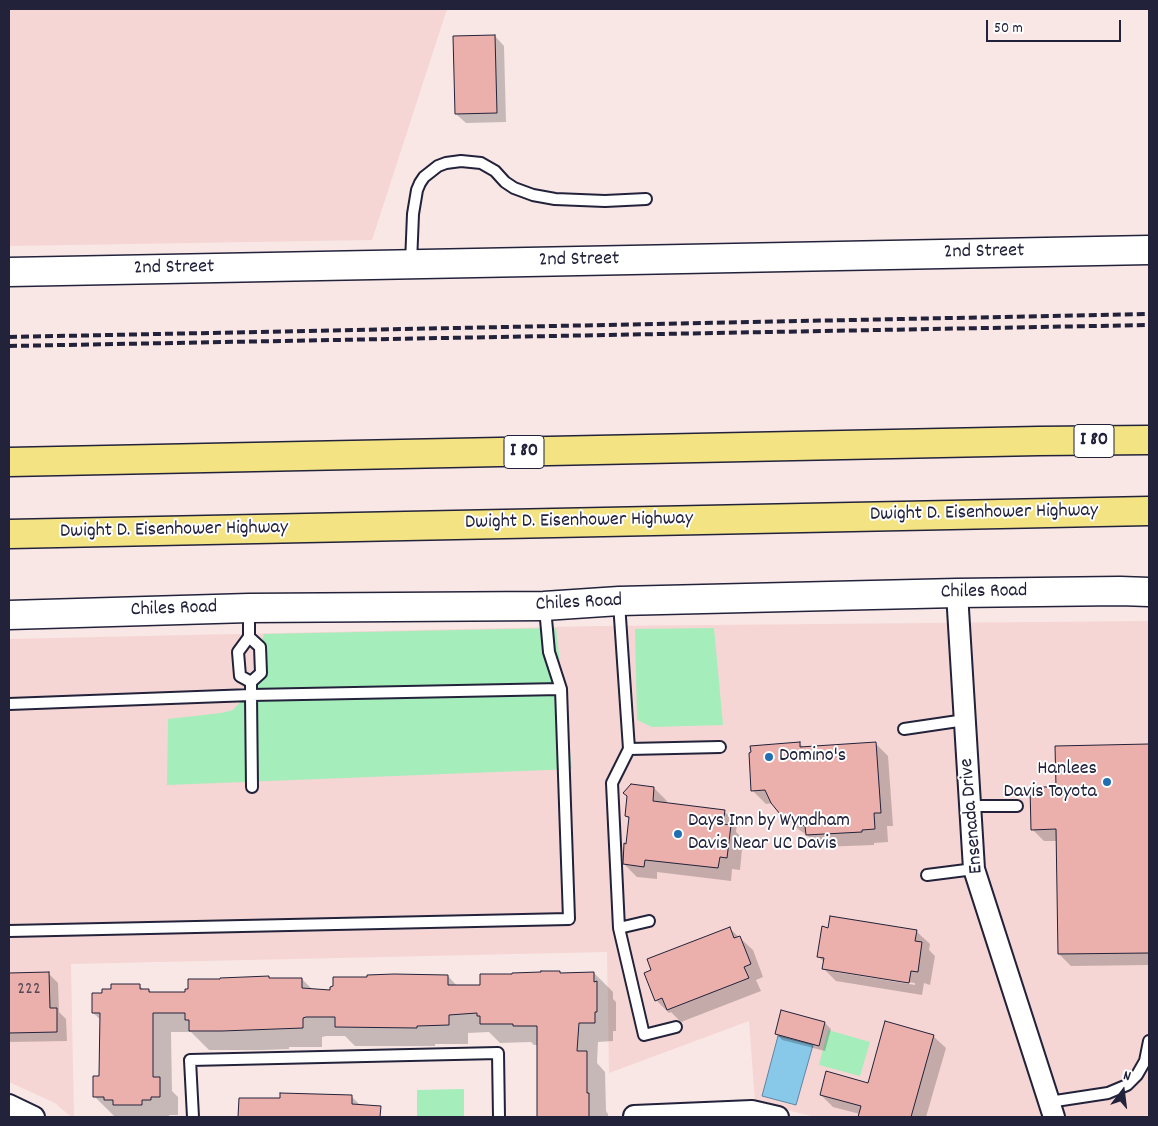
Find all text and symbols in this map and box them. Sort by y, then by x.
scale bar [988,10,1123,42]
text: 50 m [994,18,1023,40]
street label: 2nd Street [944,240,1024,266]
street label: 2nd Street [539,248,619,274]
street label: 2nd Street [134,256,214,282]
road number: I 80 [1074,424,1114,458]
road number: I 80 [504,436,544,468]
street label: Dwight D. Eisenhower Highway [870,500,1098,528]
street label: Dwight D. Eisenhower Highway [465,508,693,536]
street label: Dwight D. Eisenhower Highway [60,517,288,545]
street label: Chiles Road [940,580,1028,606]
street label: Chiles Road [535,590,623,618]
street label: Chiles Road [130,596,218,624]
place label: Domino's [779,745,846,769]
marker: Domino's [763,751,775,763]
street label: Ensenada Drive [956,757,990,875]
place label: Hanlees Davis Toyota [1003,758,1097,805]
marker: Hanlees Davis Toyota [1101,776,1113,788]
place label: Days Inn by Wyndham Davis Near UC Davis [688,810,850,857]
marker: Days Inn by Wyndham Davis Near UC Davis [672,828,684,840]
house number: 222 [17,980,41,1002]
north arrow [1098,1066,1148,1116]
text: N [1121,1066,1133,1087]

